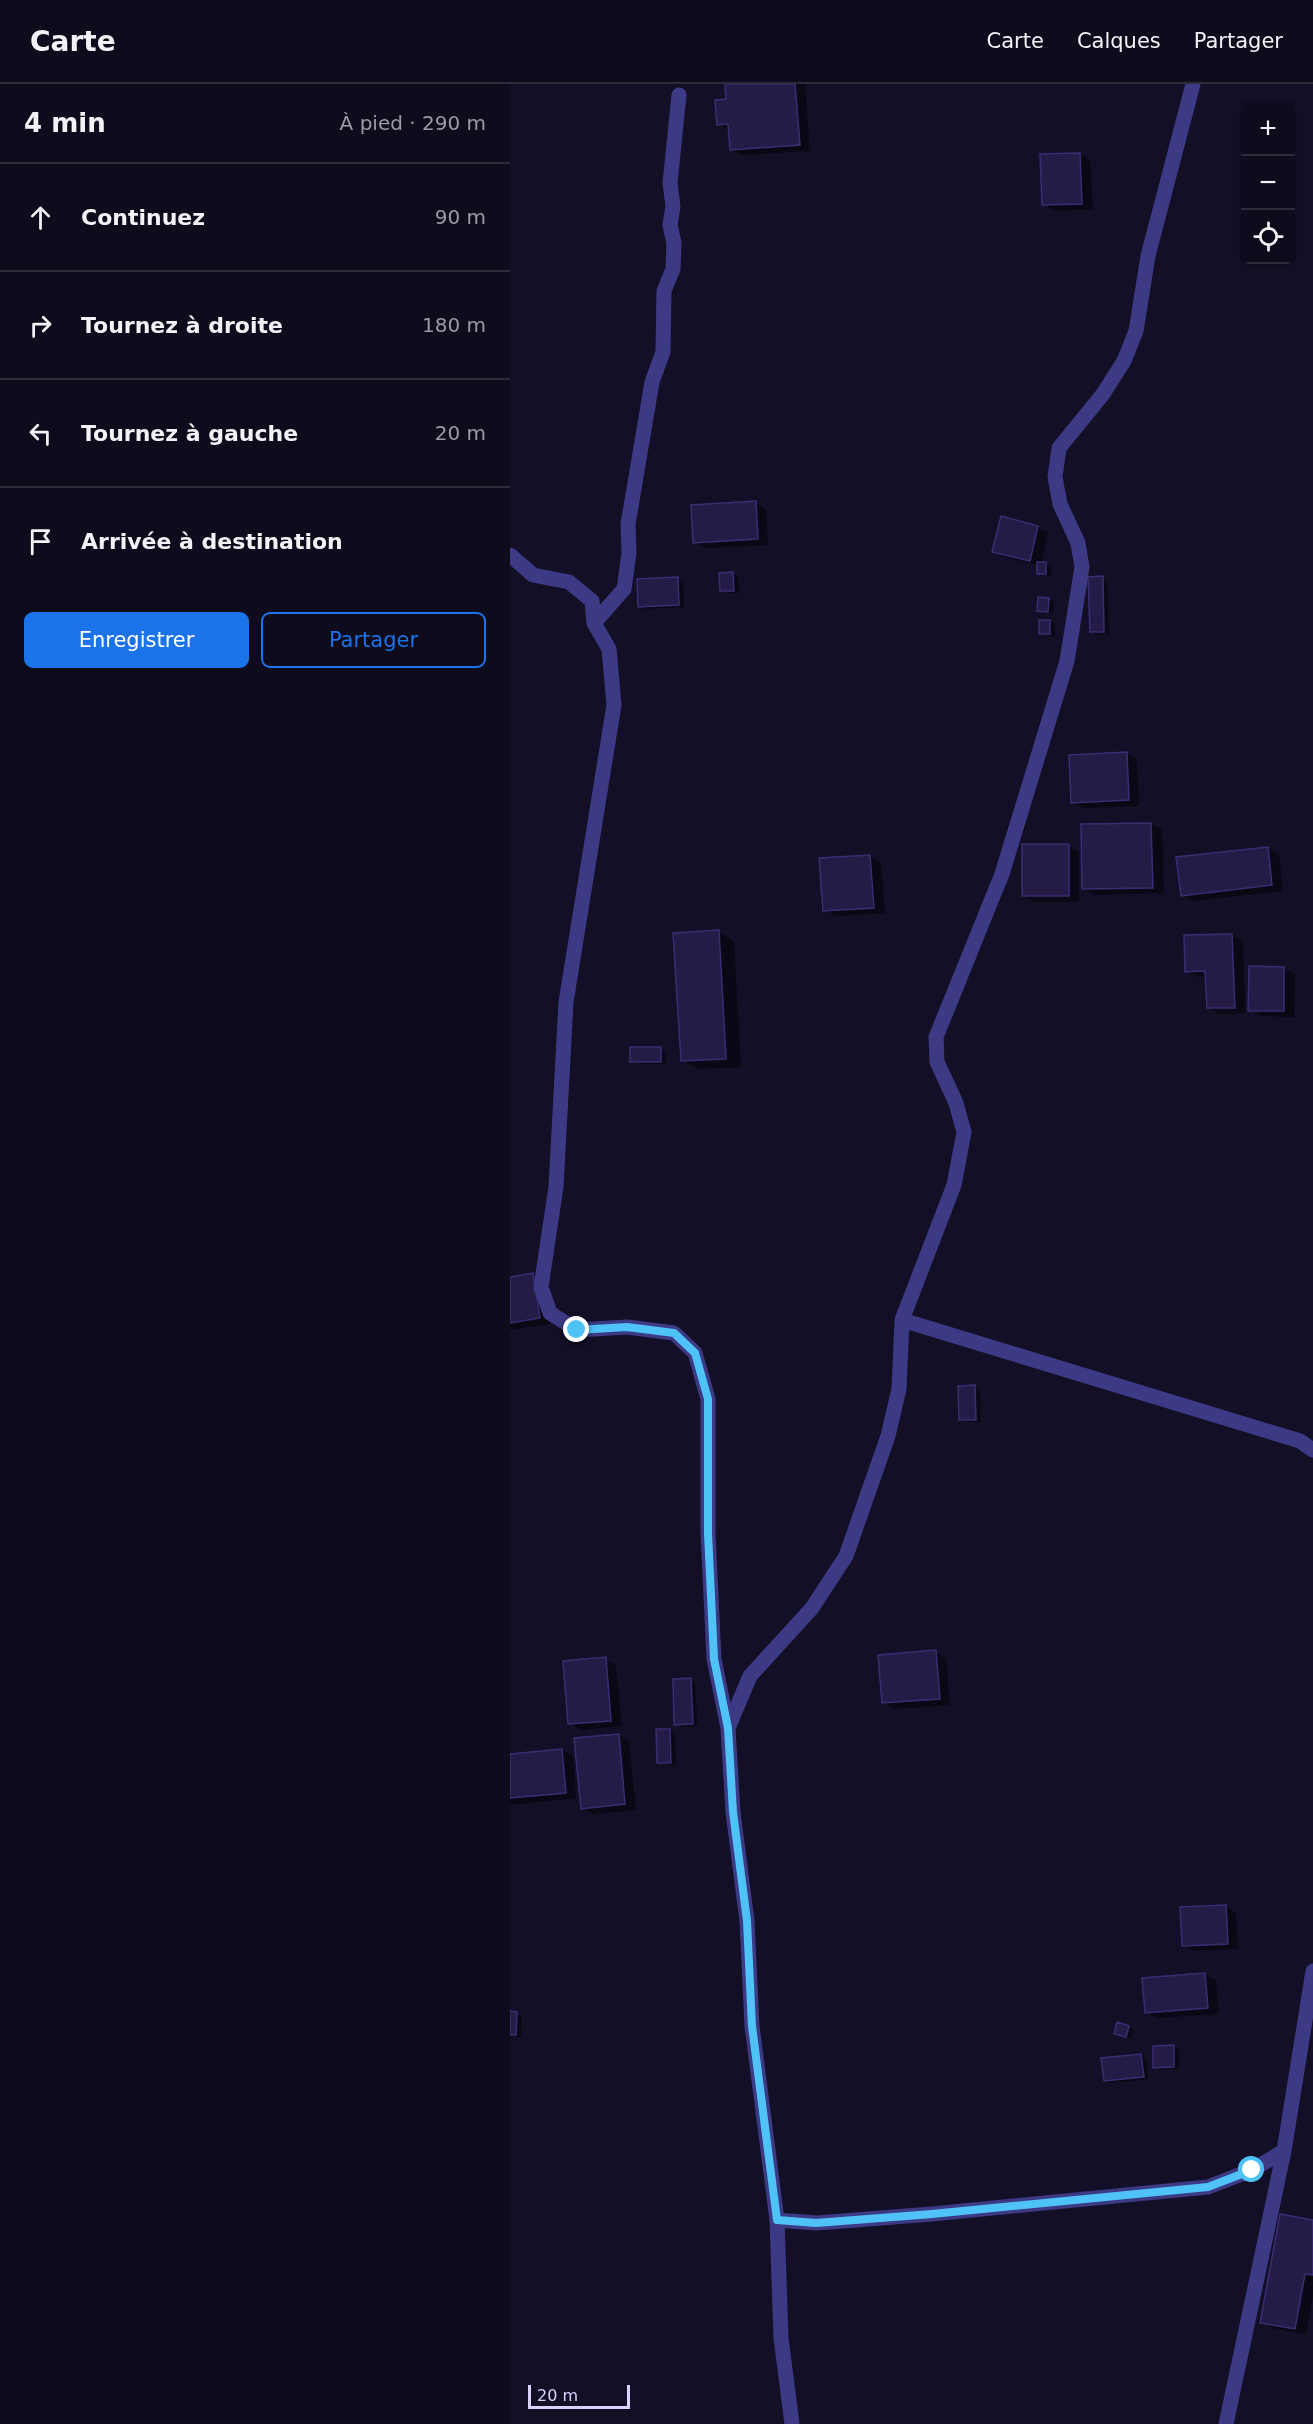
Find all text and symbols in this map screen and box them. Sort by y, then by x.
text: Carte [30,25,116,58]
text: Carte [987,29,1044,53]
text: Calques [1077,29,1161,53]
text: Partager [1194,29,1283,53]
map controls [1241,102,1295,264]
button: + [1241,102,1295,156]
text: 4 min [24,108,106,138]
text: À pied · 290 m [340,111,486,135]
button: − [1241,156,1295,210]
icon: ahead [24,201,57,234]
text: Continuez [81,205,205,230]
text: 90 m [435,205,486,229]
button: locate [1241,210,1295,264]
icon: right [24,309,57,342]
text: Tournez à droite [81,313,283,338]
text: 180 m [422,313,486,337]
icon: left [24,417,57,450]
text: Tournez à gauche [81,421,298,446]
text: 20 m [435,421,486,445]
icon: arrive [24,525,57,558]
text: Arrivée à destination [81,529,343,554]
button: Enregistrer [24,612,249,668]
button: Partager [261,612,486,668]
route end [563,1316,589,1342]
route start [1238,2156,1264,2182]
scale bar [528,2382,630,2410]
text: 20 m [537,2386,578,2405]

